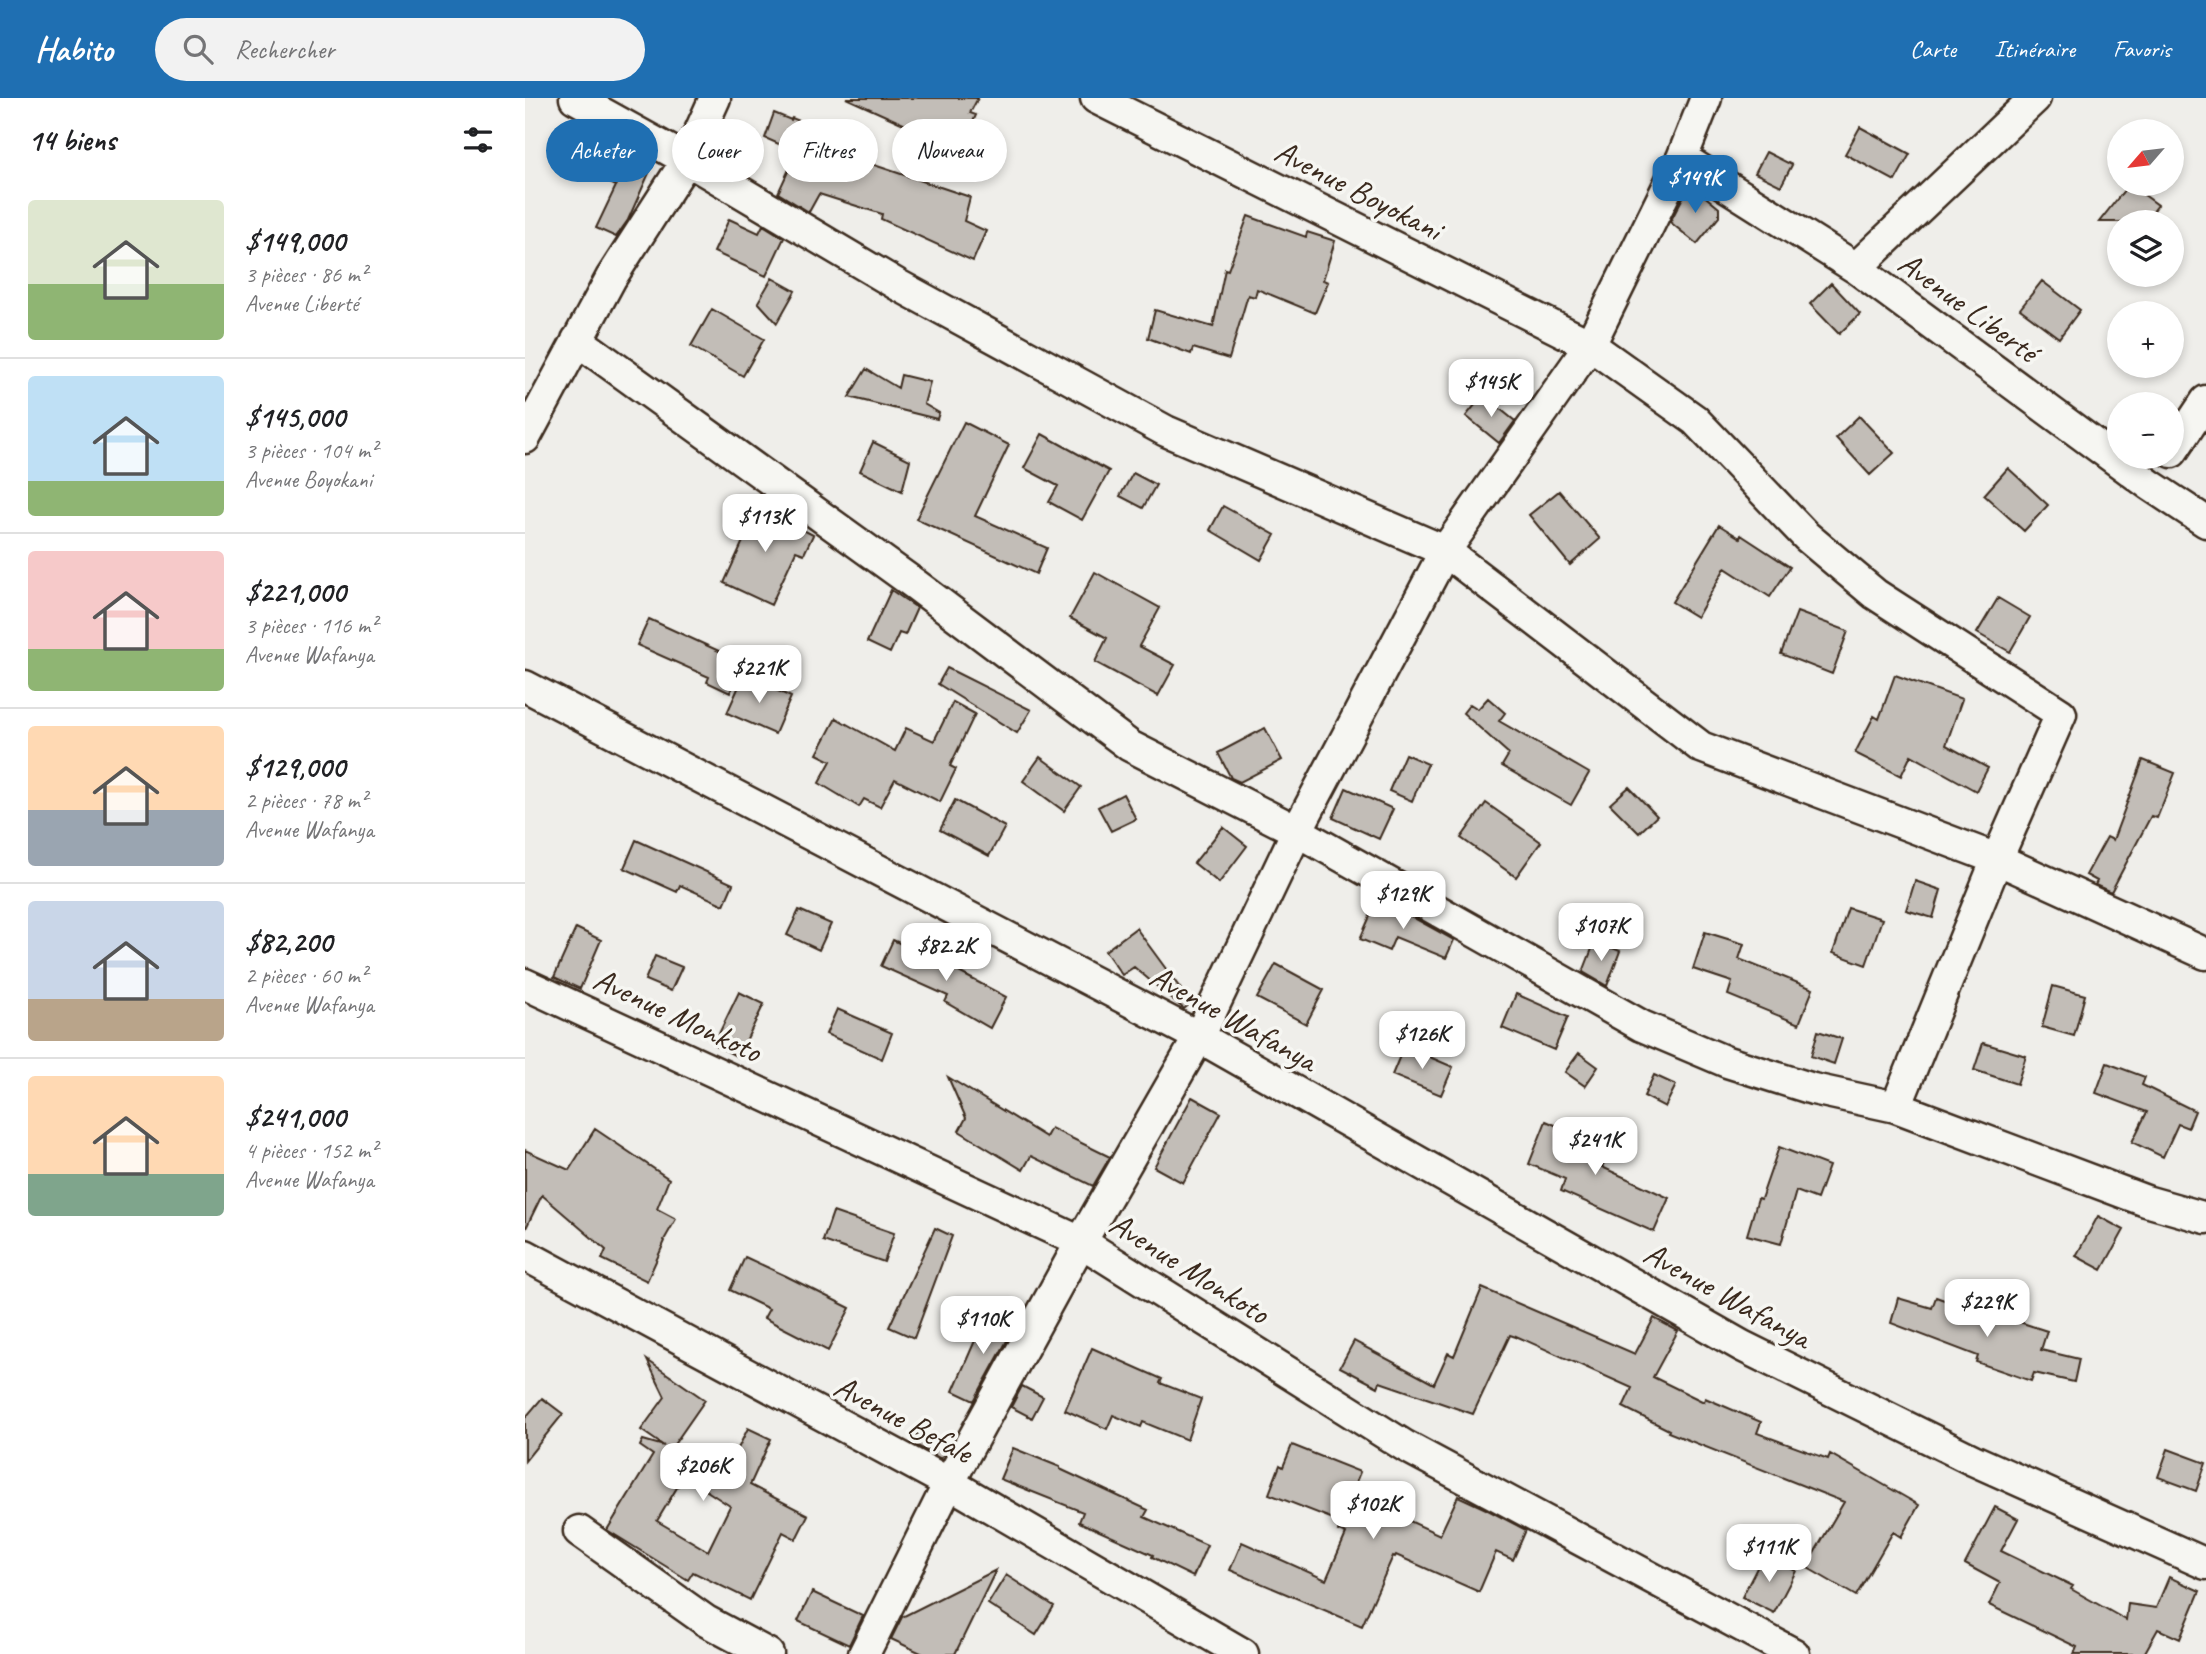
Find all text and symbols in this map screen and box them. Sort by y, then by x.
search box [155,18,645,81]
text: Habito [35,28,113,70]
icon: search [179,30,217,68]
text: Rechercher [235,33,335,66]
text: Carte [1910,34,1956,64]
text: Itinéraire [1994,34,2075,64]
text: Favoris [2113,34,2171,64]
chip: Acheter [546,119,658,182]
chip: Louer [672,119,764,182]
chip: Filtres [778,119,878,182]
chip: Nouveau [892,119,1007,182]
north arrow [2107,119,2184,196]
map controls [2107,119,2184,469]
text: 14 biens [28,121,116,159]
icon: filters [459,121,497,159]
street label: Avenue Boyokani [1268,130,1453,252]
pin: $149K [1646,156,1744,215]
text: $149K [1669,163,1721,192]
button: layers [2107,210,2184,287]
text: $149,000 [245,222,345,260]
icon: home [84,228,168,312]
street label: Avenue Liberté [1890,242,2051,375]
text: 3 pièces · 86 m² [245,260,367,289]
text: Avenue Liberté [245,289,359,318]
button: + [2107,301,2184,378]
pin: $145K [1442,360,1540,419]
text: $145K [1465,367,1517,396]
button: − [2107,392,2184,469]
text: $145,000 [245,398,345,436]
icon: home [84,404,168,488]
text: 3 pièces · 104 m² [245,436,377,465]
text: Avenue Boyokani [245,465,372,494]
pin: $113K [716,494,814,554]
text: $113K [738,502,792,531]
text: $221,000 [245,573,345,611]
icon: home [84,579,168,663]
text: 3 pièces · 116 m² [245,611,377,640]
text: Avenue Wafanya [245,640,374,669]
pin: $221K [710,646,808,705]
text: $221K [732,653,786,682]
text: $129,000 [245,748,345,786]
icon: home [84,754,168,838]
text: 2 pièces · 78 m² [245,786,367,815]
text: Avenue Wafanya [245,815,374,844]
pin: $129K [1354,872,1452,931]
text: $129K [1377,879,1429,908]
pin: $107K [1552,904,1650,963]
text: $107K [1575,911,1628,940]
text: $82,200 [245,923,332,961]
pin: $82.2K [889,924,1003,983]
icon: home [84,929,168,1013]
text: $82.2K [917,931,975,960]
street label: Avenue Wafanya [1143,955,1327,1082]
street label: Avenue Monkoto [587,958,769,1073]
text: 2 pièces · 60 m² [245,961,367,990]
text: Avenue Wafanya [245,990,374,1019]
pin: $126K [1373,1012,1471,1071]
text: $126K [1395,1019,1449,1048]
text: $241,000 [245,1098,345,1136]
icon: home [84,1104,168,1188]
pin: $241K [1546,1118,1644,1177]
text: $241K [1568,1125,1622,1154]
text: 4 pièces · 152 m² [245,1136,377,1165]
text: Avenue Wafanya [245,1165,374,1194]
street label: Avenue Monkoto [1102,1202,1278,1334]
street label: Avenue Wafanya [1637,1232,1821,1359]
pin: $229K [1938,1280,2036,1339]
text: $229K [1961,1287,2013,1316]
pin: $110K [934,1296,1032,1356]
text: $110K [956,1304,1010,1333]
street label: Avenue Befale [827,1365,982,1474]
pin: $206K [654,1444,752,1503]
text: $206K [676,1451,730,1480]
pin: $102K [1324,1482,1422,1541]
text: $102K [1346,1489,1400,1518]
pin: $111K [1720,1524,1818,1584]
text: $111K [1742,1532,1796,1561]

